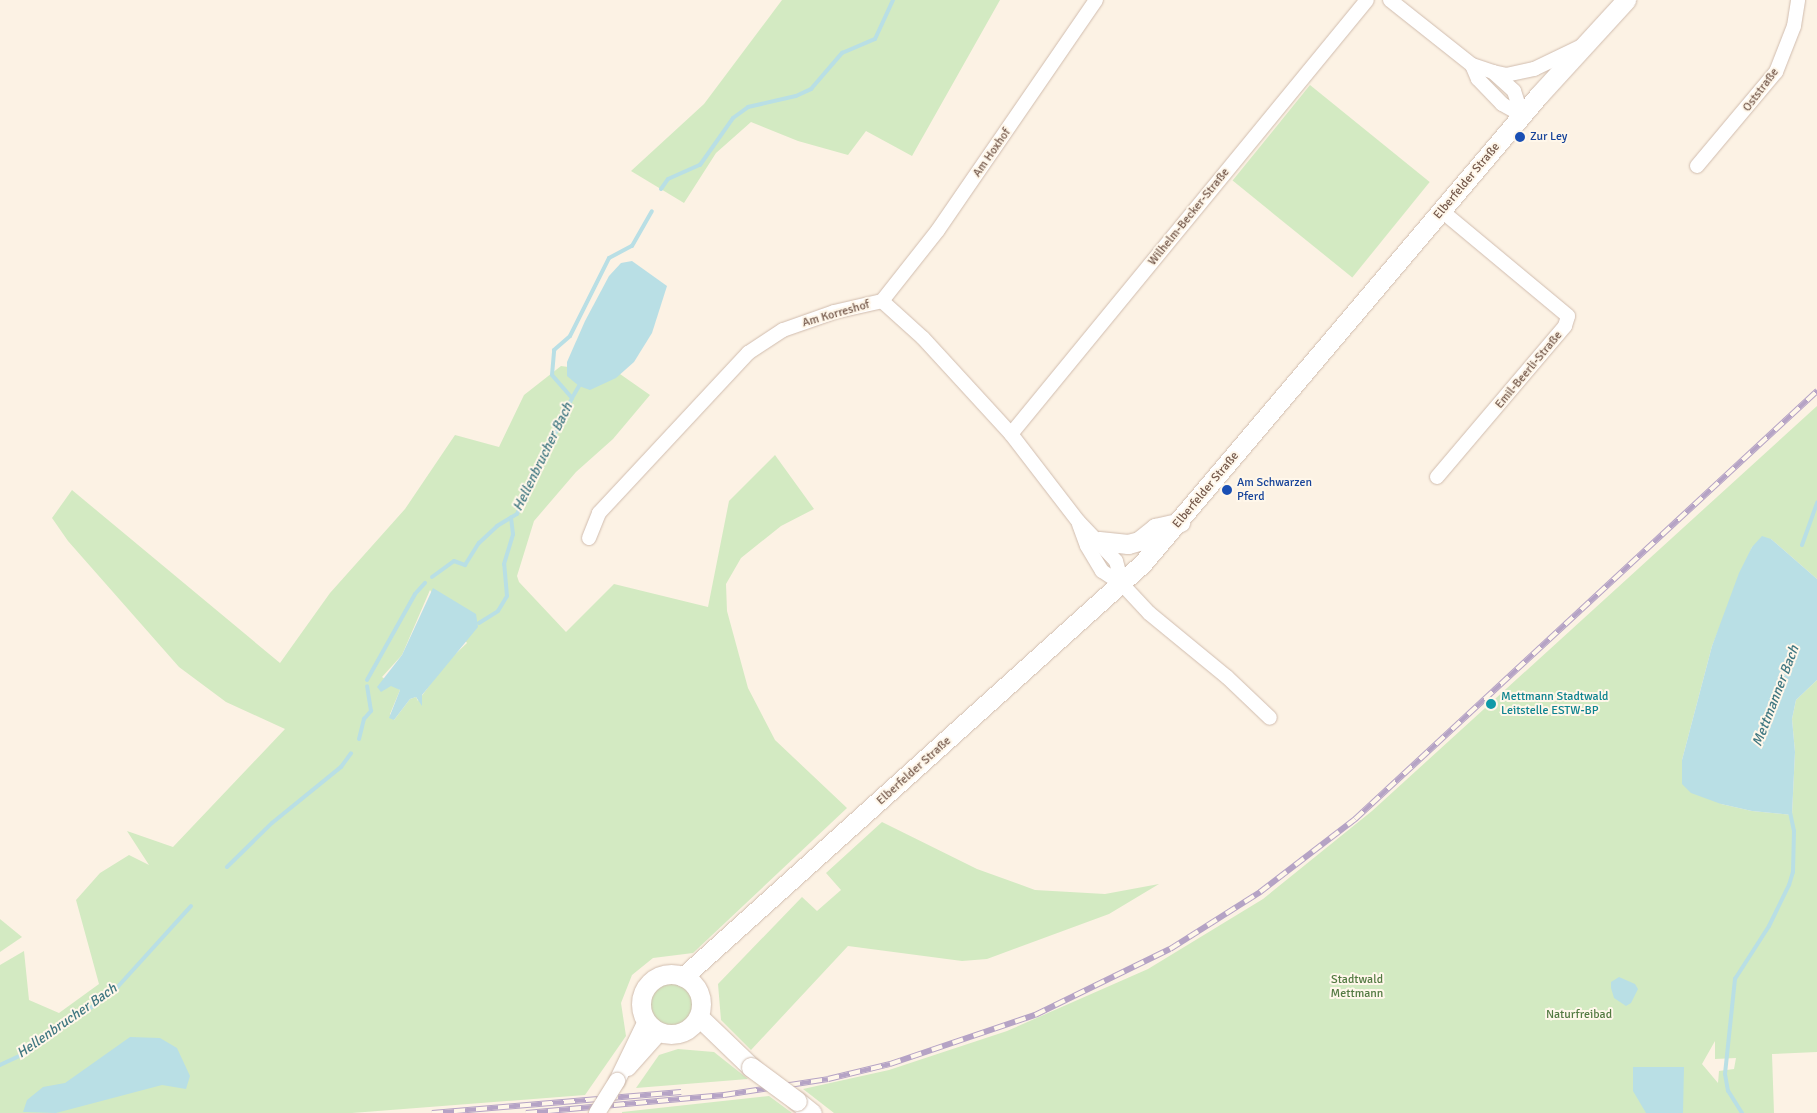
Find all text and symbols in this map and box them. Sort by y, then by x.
street label: Oststraße [1740,65,1782,115]
street label: Am Hoxhof [970,126,1014,180]
place label: Zur Ley [1530,130,1567,144]
marker: Zur Ley [1514,131,1526,143]
street label: Elberfelder Straße [1431,140,1503,222]
street label: Wilhelm-Becker-Straße [1145,165,1233,269]
street label: Am Korreshof [801,298,871,330]
street label: Emil-Beerli-Straße [1492,328,1566,412]
water label: Hellenbrucher Bach [510,400,576,514]
street label: Elberfelder Straße [1170,449,1242,531]
place label: Am Schwarzen Pferd [1237,476,1312,504]
marker: Am Schwarzen Pferd [1221,484,1233,496]
water label: Mettmanner Bach [1749,643,1803,749]
place label: Mettmann Stadtwald Leitstelle ESTW-BP [1501,690,1608,718]
marker: Mettmann Stadtwald Leitstelle ESTW-BP [1485,698,1497,710]
street label: Elberfelder Straße [874,734,954,808]
park label: Stadtwald Mettmann [1331,973,1383,1001]
water label: Hellenbrucher Bach [14,980,120,1062]
park label: Naturfreibad [1546,1008,1612,1022]

